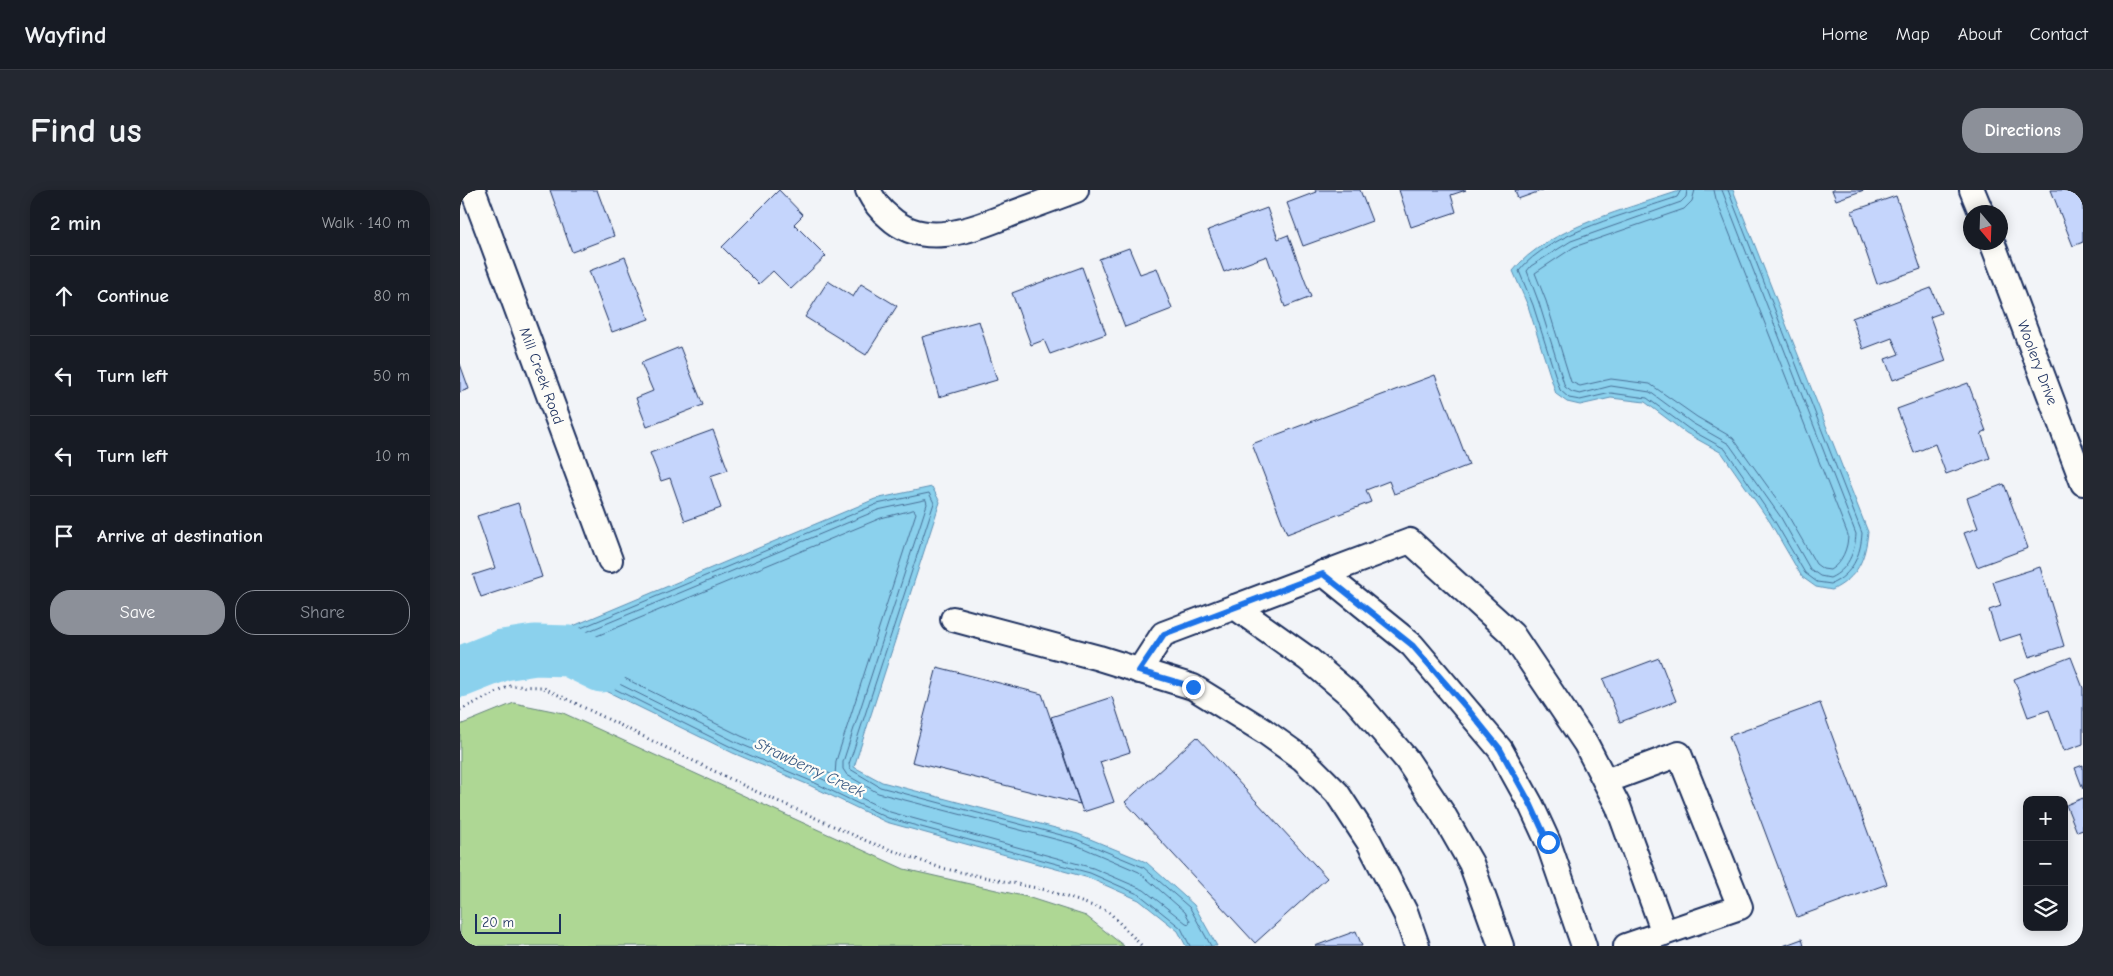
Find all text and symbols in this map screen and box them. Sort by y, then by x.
text: Wayfind [25,21,106,49]
text: Home [1821,24,1868,45]
text: Map [1896,24,1930,45]
text: About [1958,24,2002,45]
text: Contact [2030,24,2088,45]
button: Directions [1962,108,2083,153]
text: Find us [30,110,142,151]
north arrow [1963,205,2008,250]
text: 2 min [50,211,101,235]
text: Walk · 140 m [322,214,410,232]
icon: ahead [50,282,78,310]
text: Continue [97,285,169,307]
text: 80 m [373,287,410,305]
street label: Woolery Drive [2013,318,2062,408]
street label: Mill Creek Road [516,325,568,427]
icon: left [50,362,78,390]
text: Turn left [97,365,168,387]
text: 50 m [373,367,410,385]
icon: left [50,442,78,470]
text: Turn left [97,445,168,467]
text: 10 m [375,447,410,465]
icon: arrive [50,522,78,550]
text: Arrive at destination [97,525,263,547]
button: Save [50,590,225,635]
button: Share [235,590,410,635]
route end [1182,676,1205,699]
water label: Strawberry Creek [752,735,867,801]
map controls [2023,796,2068,931]
button: + [2023,796,2068,841]
route start [1537,831,1560,854]
button: − [2023,841,2068,886]
button: layers [2023,886,2068,931]
scale bar [475,911,561,934]
text: 20 m [482,914,514,931]

